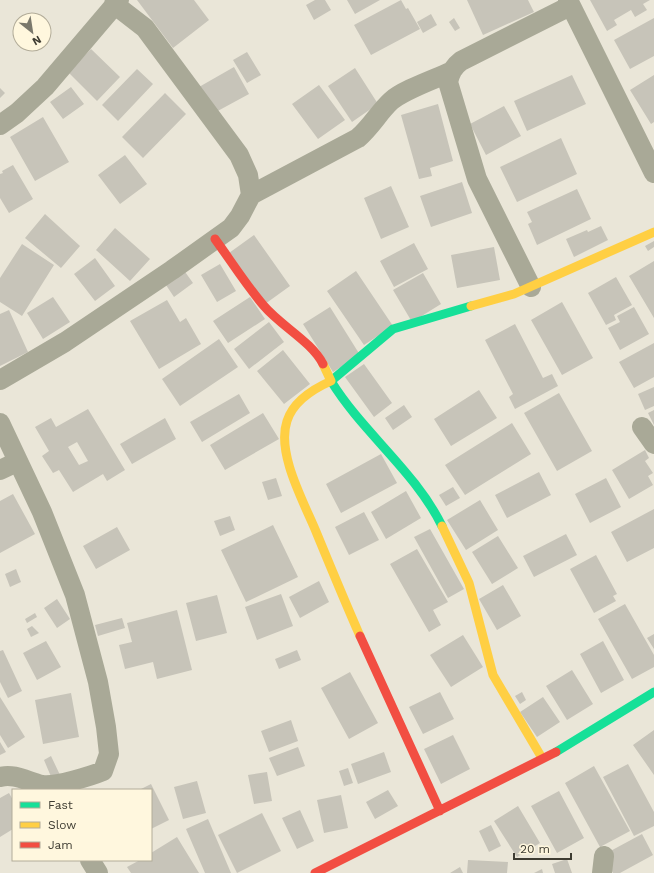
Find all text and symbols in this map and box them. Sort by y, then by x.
north arrow [12,12,52,52]
text: N [30,33,44,48]
legend [12,789,152,861]
text: Fast [48,798,73,812]
text: Slow [48,818,76,832]
scale bar [514,835,571,861]
text: Jam [48,838,73,852]
text: 20 m [520,842,550,856]

